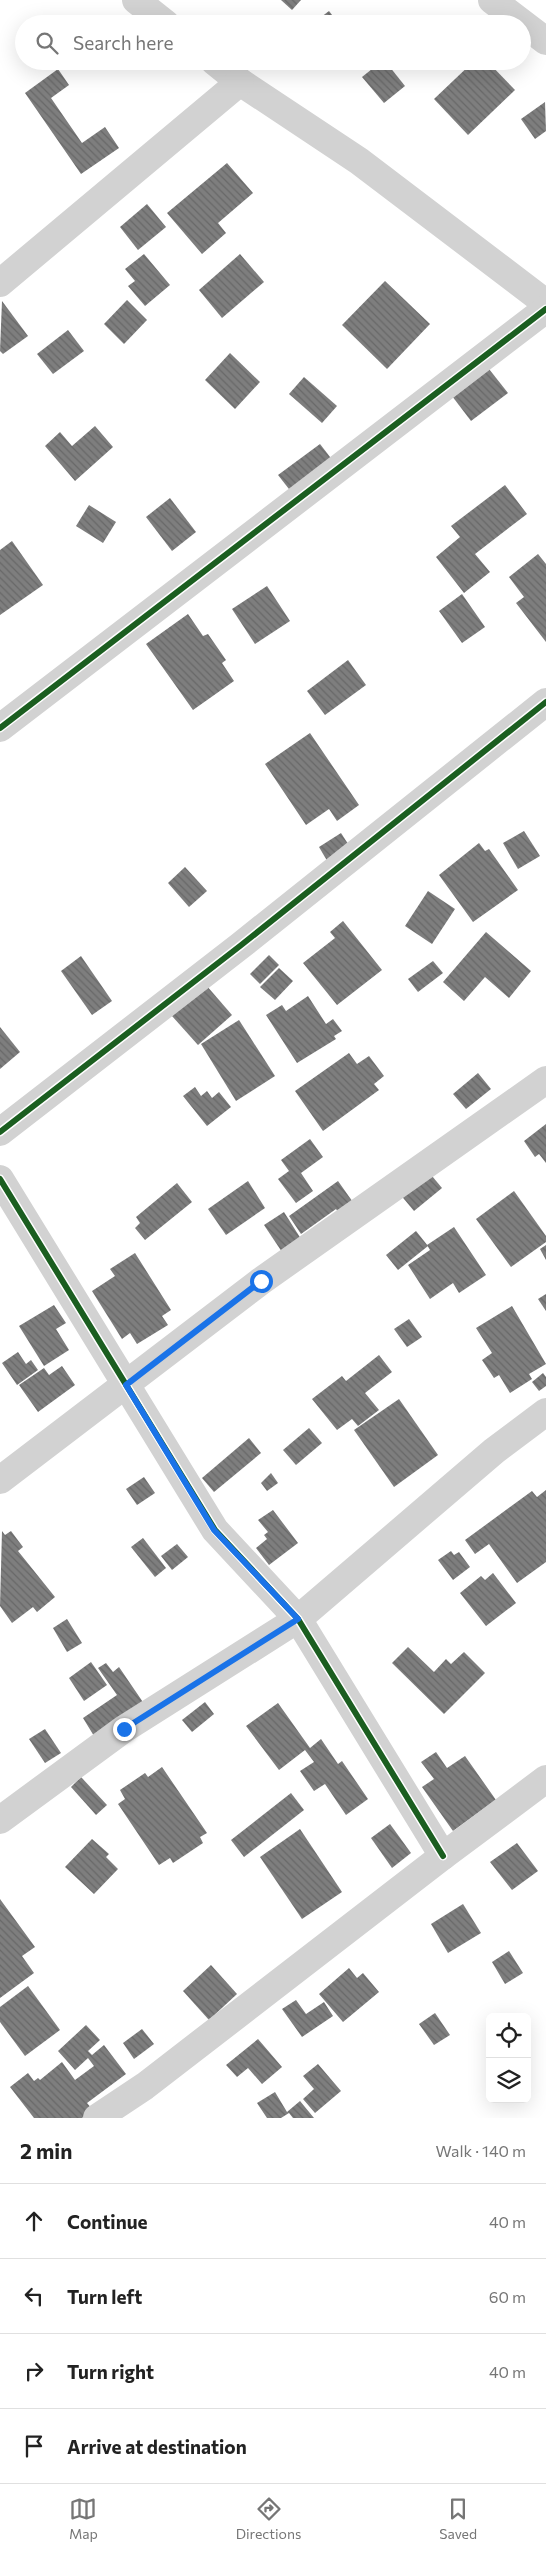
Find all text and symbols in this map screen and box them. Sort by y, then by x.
search box [15,15,531,70]
icon: search [33,29,61,57]
text: Search here [73,31,173,54]
route start [250,1270,273,1293]
route end [113,1718,136,1741]
map controls [486,2013,531,2103]
button: locate [486,2013,531,2058]
button: layers [486,2058,531,2103]
text: 2 min [20,2138,72,2163]
text: Walk · 140 m [436,2141,526,2160]
icon: ahead [20,2207,48,2235]
text: Continue [67,2210,147,2233]
text: 40 m [489,2212,526,2231]
icon: left [20,2282,48,2310]
text: Turn left [67,2285,142,2308]
text: 60 m [489,2287,526,2306]
icon: right [20,2357,48,2385]
text: Turn right [67,2360,154,2383]
text: 40 m [489,2362,526,2381]
icon: arrive [20,2432,48,2460]
text: Arrive at destination [67,2435,247,2458]
tab: Map [69,2495,98,2542]
tab: Directions [236,2495,301,2542]
tab: Saved [439,2495,477,2542]

